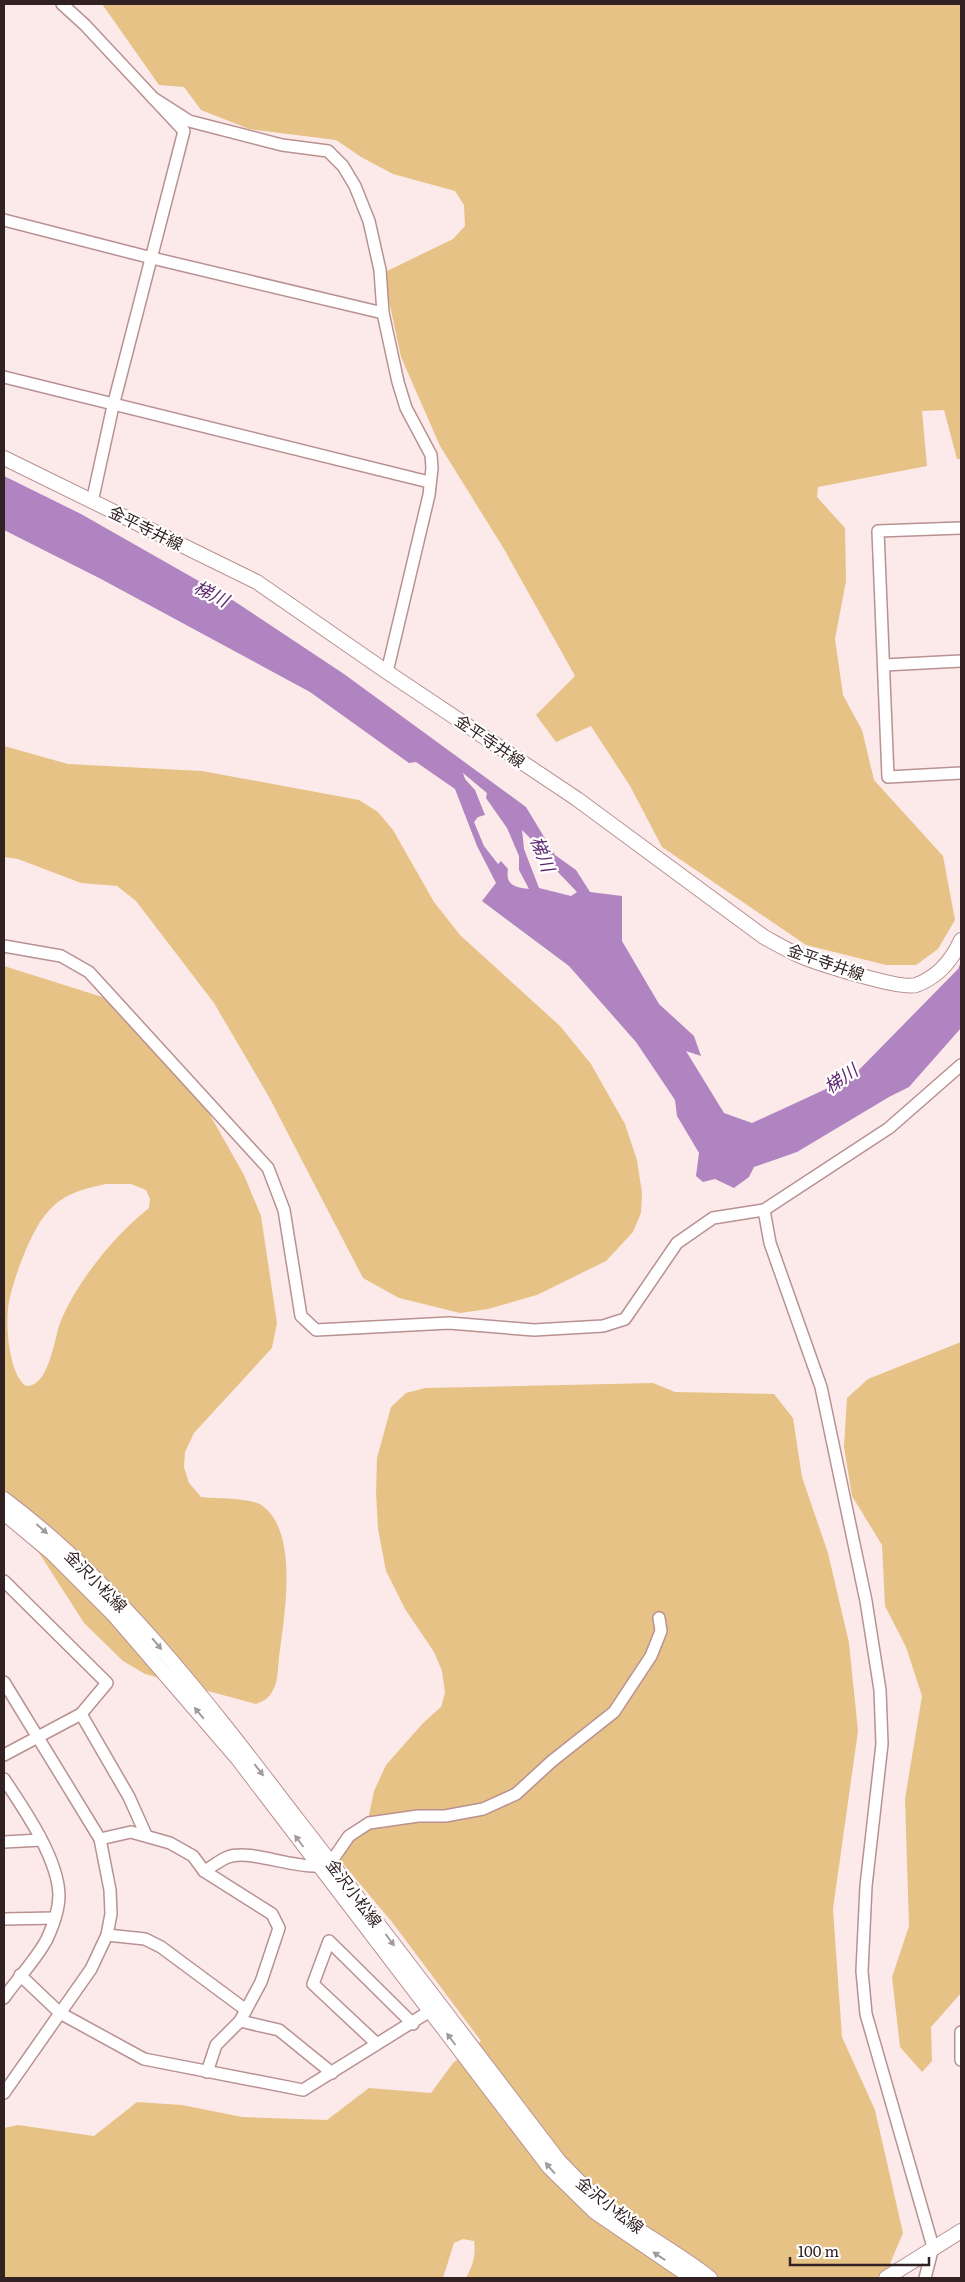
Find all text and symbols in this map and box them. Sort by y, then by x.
street label: 金平寺井線 [105,499,188,555]
water label: 梯川 [190,572,236,614]
street label: 金平寺井線 [451,708,530,772]
water label: 梯川 [524,832,563,877]
street label: 金平寺井線 [785,937,868,985]
water label: 梯川 [818,1055,864,1099]
one-way arrow [35,1523,47,1535]
street label: 金沢小松線 [60,1544,133,1617]
one-way arrow [151,1637,162,1650]
one-way arrow [193,1707,205,1719]
one-way arrow [254,1763,265,1776]
one-way arrow [294,1835,305,1848]
street label: 金沢小松線 [321,1853,388,1932]
one-way arrow [385,1933,396,1946]
one-way arrow [446,2032,456,2046]
one-way arrow [544,2162,556,2174]
street label: 金沢小松線 [572,2170,650,2238]
scale bar [790,2234,929,2266]
text: 100 m [798,2239,839,2262]
one-way arrow [652,2251,666,2261]

